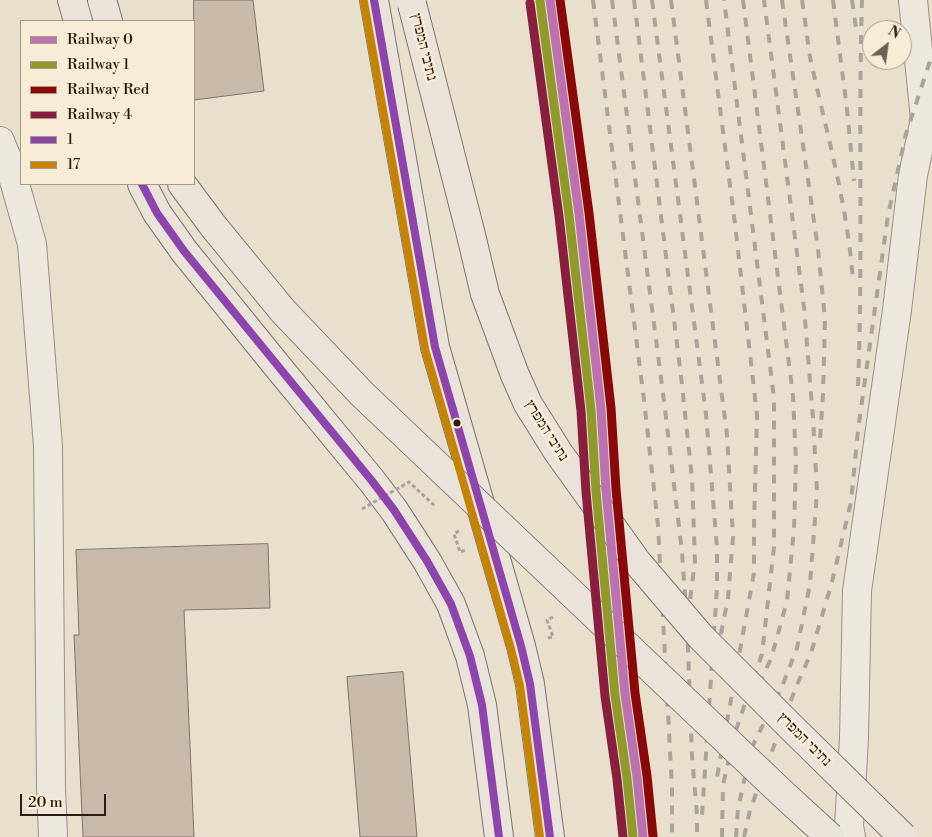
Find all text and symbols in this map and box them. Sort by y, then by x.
street label: נתיבי המפרץ [406,11,440,83]
legend [20,20,195,185]
north arrow [862,20,912,70]
text: N [885,22,903,43]
text: Railway 0 [67,30,133,49]
text: Railway 1 [67,55,129,74]
text: Railway Red [67,80,149,99]
text: Railway 4 [67,105,132,124]
text: 1 [67,130,73,149]
text: 17 [67,155,80,174]
street label: נתיבי המפרץ [520,397,572,465]
unlabelled marker [452,418,462,428]
street label: נתיבי המפרץ [773,709,835,771]
scale bar [22,784,109,816]
text: 20 m [28,793,63,812]

